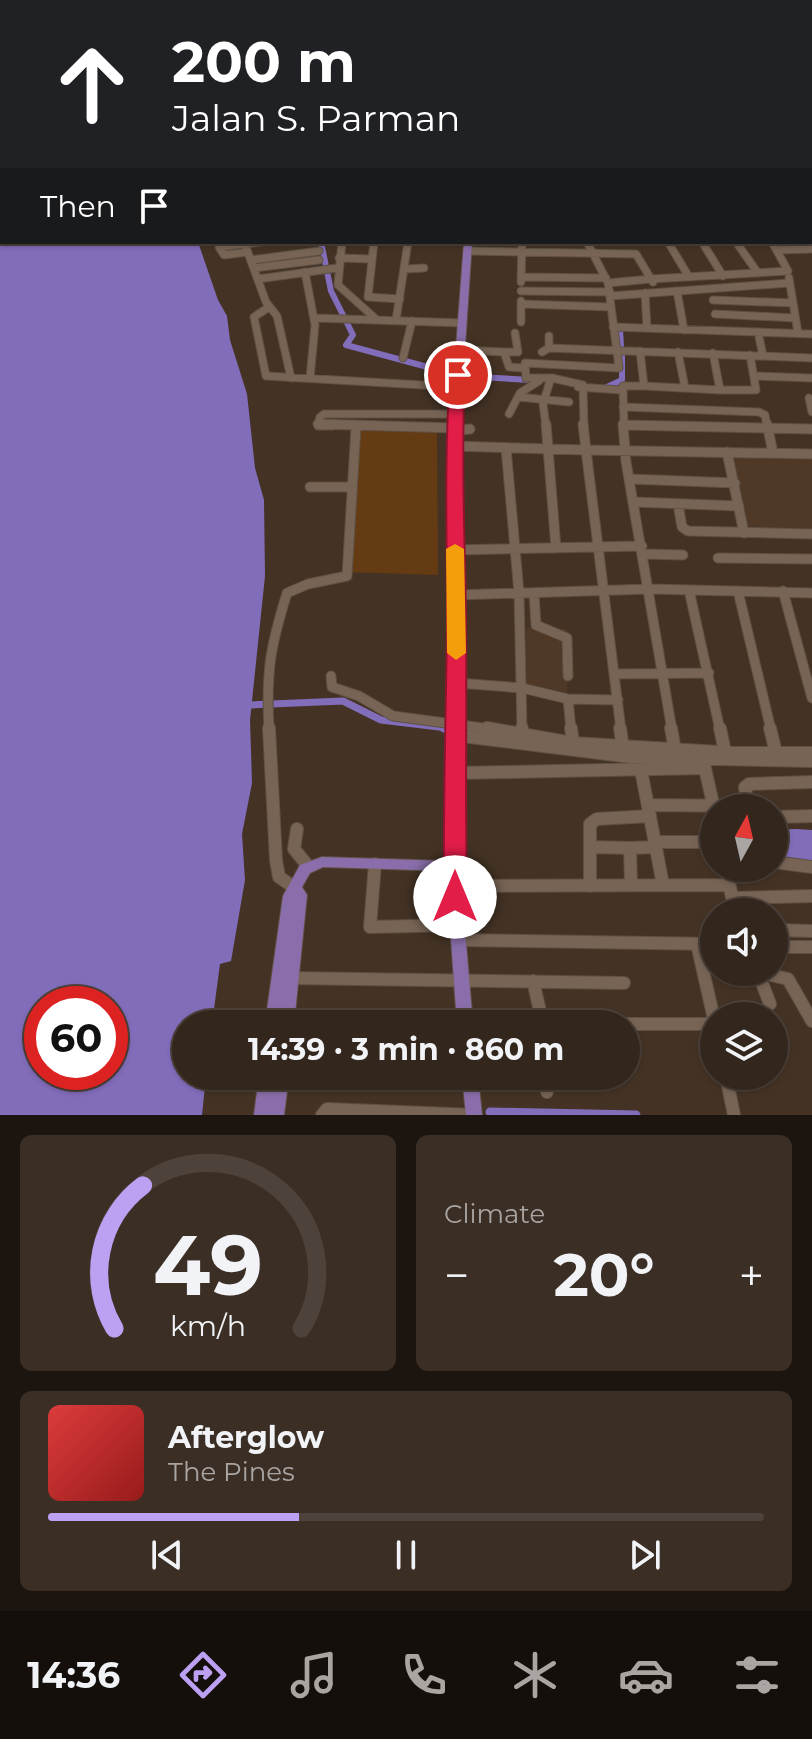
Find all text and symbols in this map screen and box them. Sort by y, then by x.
text: 200 m [172,28,356,96]
icon: ahead [40,32,144,136]
text: Jalan S. Parman [172,96,460,140]
icon: arrive [132,184,176,228]
text: Then [40,188,116,225]
pin [424,341,492,409]
icon: arrive [436,353,480,397]
north arrow [700,794,788,882]
map controls [700,794,788,1090]
position arrow [413,855,497,939]
button: sound [700,898,788,986]
speed limit sign: 60 [24,986,128,1090]
button: layers [700,1002,788,1090]
text: 14:39 · 3 min · 860 m [248,1031,564,1068]
text: Climate [444,1198,545,1230]
text: 49 [153,1214,263,1316]
text: 20° [553,1238,655,1311]
text: − [444,1248,469,1302]
text: + [739,1248,764,1302]
text: km/h [170,1308,246,1343]
text: Afterglow [168,1419,324,1456]
text: The Pines [168,1456,295,1488]
icon: previous [145,1533,189,1577]
icon: pause [384,1533,428,1577]
icon: next [623,1533,667,1577]
icon: directions [175,1647,231,1703]
icon: music [286,1647,342,1703]
icon: phone [396,1647,452,1703]
icon: climate [507,1647,563,1703]
icon: car [618,1647,674,1703]
icon: filters [729,1647,785,1703]
text: 14:36 [27,1653,120,1697]

